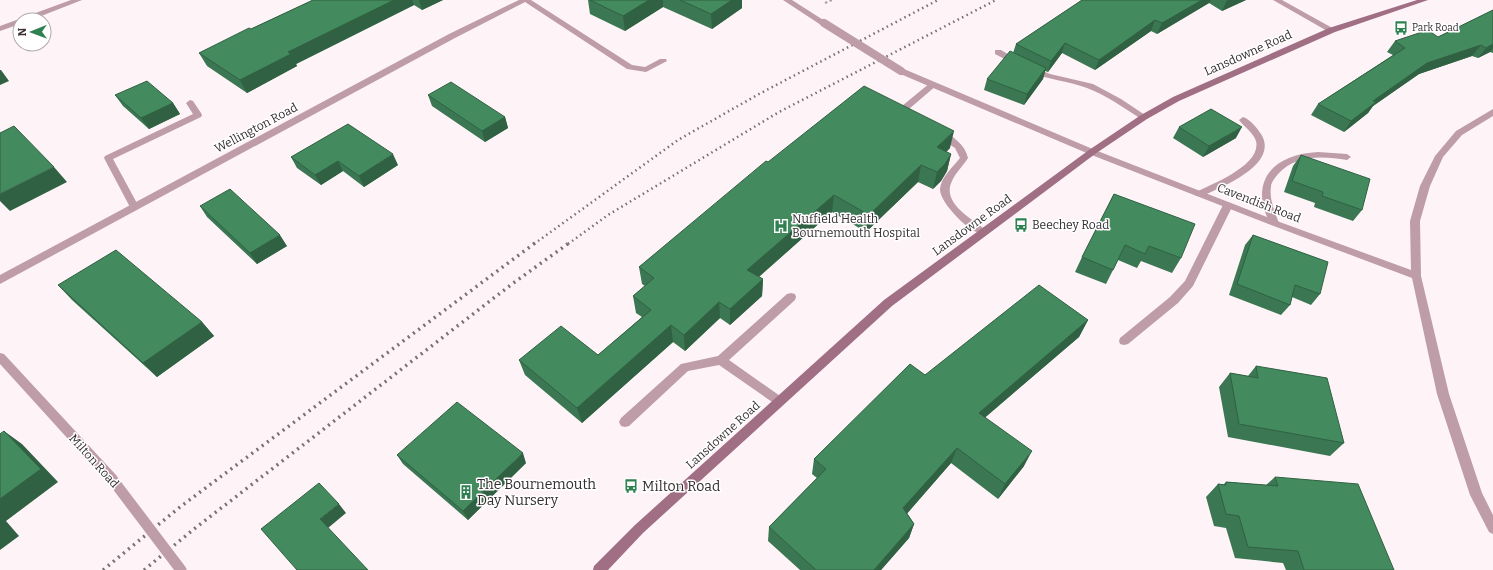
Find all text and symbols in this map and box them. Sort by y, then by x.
north arrow [12,12,52,52]
bus stop icon: Park Road [1393,20,1409,36]
place label: Park Road [1412,22,1459,34]
text: N [16,27,29,37]
street label: Lansdowne Road [1202,27,1294,79]
street label: Wellington Road [212,100,300,156]
street label: Cavendish Road [1215,181,1303,225]
street label: Lansdowne Road [930,192,1014,258]
place label: Nuffield Health Bournemouth Hospital [792,212,921,240]
bus stop icon: Beechey Road [1013,217,1029,233]
hospital icon: Nuffield Health Bournemouth Hospital [773,218,789,234]
place label: Beechey Road [1032,218,1109,232]
street label: Lansdowne Road [683,398,763,472]
street label: Milton Road [66,431,122,491]
place label: The Bournemouth Day Nursery [477,476,596,509]
bus stop icon: Milton Road [623,478,639,494]
place label: Milton Road [642,478,720,495]
building icon: The Bournemouth Day Nursery [458,484,474,500]

